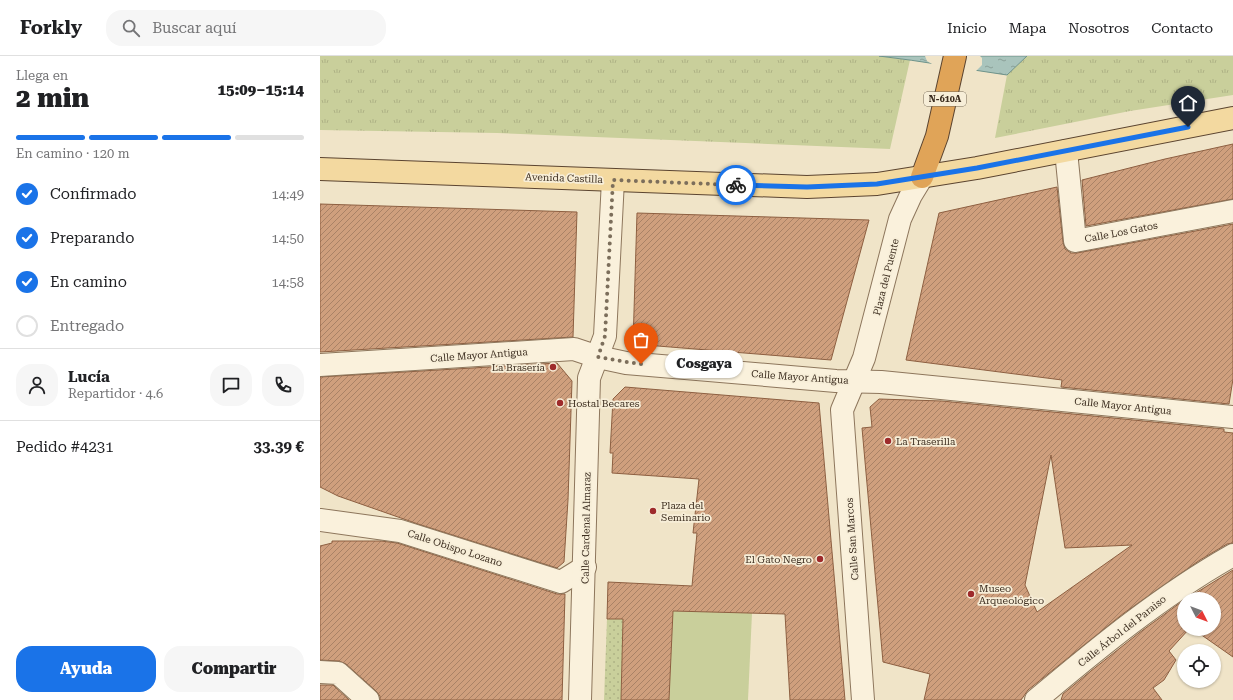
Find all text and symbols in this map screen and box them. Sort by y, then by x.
search box [106,10,386,46]
text: Forkly [20,16,82,39]
icon: search [120,17,142,39]
text: Buscar aquí [152,19,237,37]
text: Inicio [947,20,987,36]
text: Mapa [1009,20,1046,36]
text: Nosotros [1068,20,1129,36]
text: Contacto [1151,20,1213,36]
text: Llega en [16,68,68,83]
text: 15:09–15:14 [218,81,304,99]
text: 2 min [16,83,89,113]
pin [1171,86,1205,127]
road number: N-610A [924,92,966,106]
icon: home [1177,92,1199,114]
text: En camino · 120 m [16,146,130,161]
courier [716,165,756,205]
street label: Avenida Castilla [525,171,604,185]
icon: bike [725,174,747,196]
icon: check [16,183,38,205]
text: Confirmado [50,185,137,203]
text: 14:49 [272,187,304,202]
street label: Calle Los Gatos [1084,219,1159,244]
icon: check [16,227,38,249]
text: Preparando [50,229,134,247]
text: 14:50 [272,231,304,246]
street label: Plaza del Puente [871,237,901,317]
icon: check [16,271,38,293]
text: En camino [50,273,127,291]
text: 14:58 [272,275,304,290]
text: Entregado [50,317,124,335]
pin [624,323,658,364]
icon: bag [630,329,652,351]
street label: Calle Mayor Antigua [430,346,529,364]
callout: Cosgaya [665,350,743,378]
text: Cosgaya [676,356,732,371]
place label: La Brasería [492,362,546,373]
marker: La Brasería [548,362,558,372]
button: person [16,364,58,406]
button: chat [210,364,252,406]
button: phone [262,364,304,406]
text: Lucía [68,368,110,386]
street label: Calle Mayor Antigua [751,368,850,386]
text: Repartidor · 4.6 [68,386,163,401]
street label: Calle Mayor Antigua [1074,395,1173,417]
marker: Hostal Becares [555,398,565,408]
place label: Hostal Becares [568,398,640,409]
marker: La Traserilla [883,436,893,446]
place label: La Traserilla [896,436,956,447]
text: Pedido #4231 [16,438,114,456]
text: 33.39 € [253,438,304,456]
street label: Calle Cardenal Almaraz [580,472,592,584]
street label: Calle San Marcos [844,497,860,581]
place label: Plaza del Seminario [661,500,711,523]
marker: Plaza del Seminario [648,506,658,516]
street label: Calle Obispo Lozano [406,527,504,569]
place label: El Gato Negro [745,554,812,565]
marker: El Gato Negro [815,554,825,564]
place label: Museo Arqueológico [979,583,1044,606]
marker: Museo Arqueológico [966,589,976,599]
north arrow [1177,592,1221,636]
map controls [1177,592,1221,688]
street label: Calle Árbol del Paraiso [1076,593,1168,669]
button: locate [1177,644,1221,688]
button: Ayuda [16,646,156,692]
button: Compartir [164,646,304,692]

